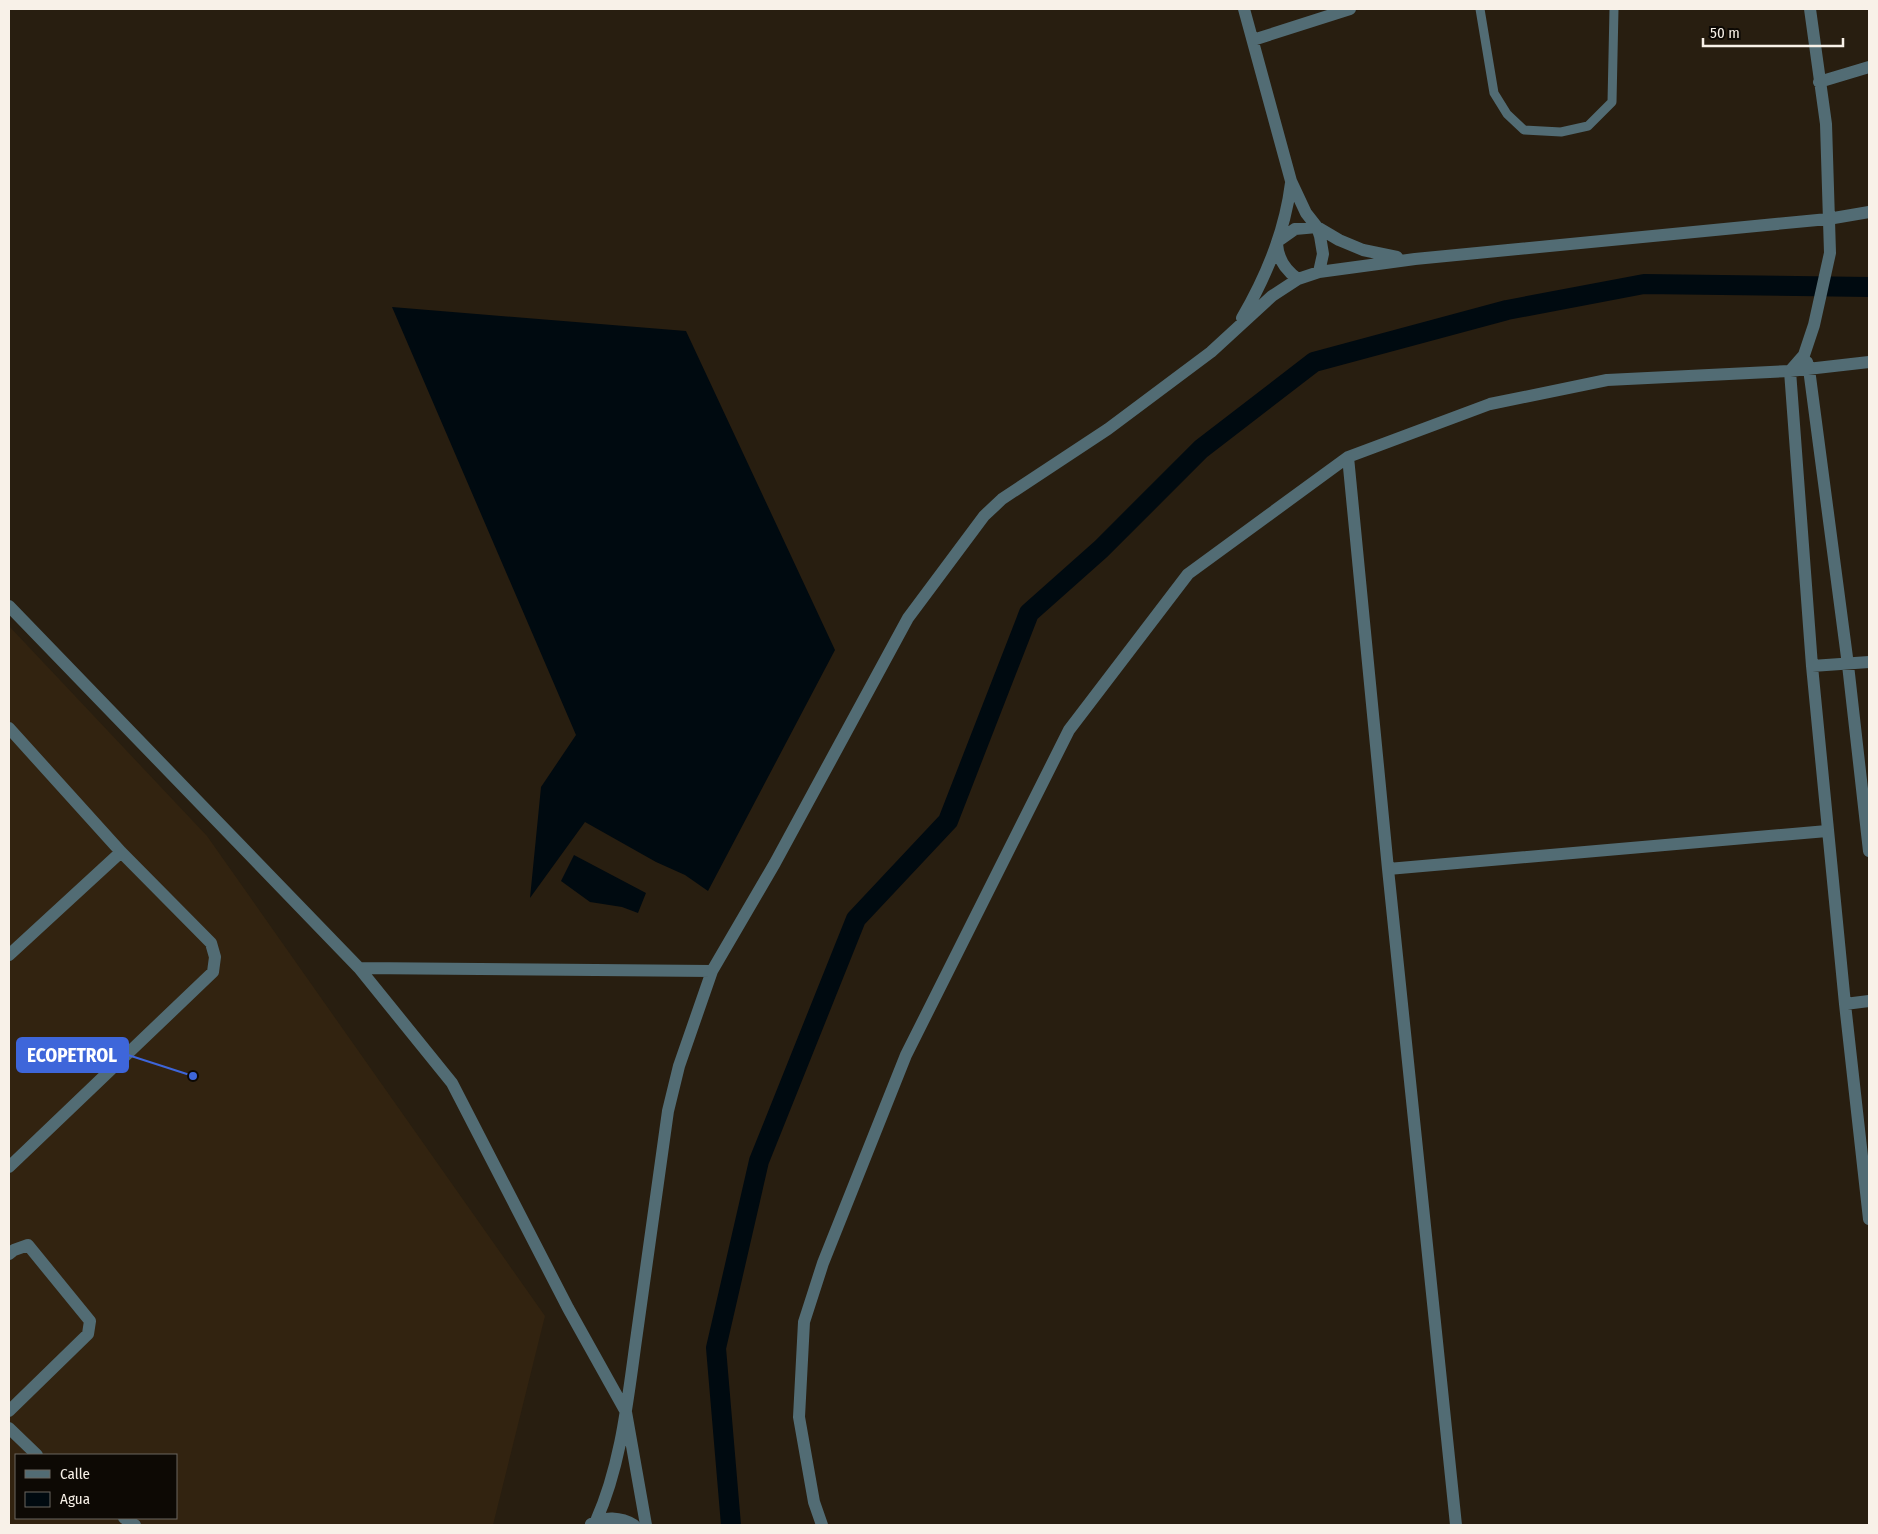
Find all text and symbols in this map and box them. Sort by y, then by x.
scale bar [1703,15,1843,47]
text: 50 m [1710,24,1740,42]
callout: ECOPETROL [17,1038,128,1072]
text: ECOPETROL [27,1044,117,1067]
legend [15,1454,178,1519]
text: Calle [60,1465,90,1483]
text: Agua [60,1490,90,1508]

